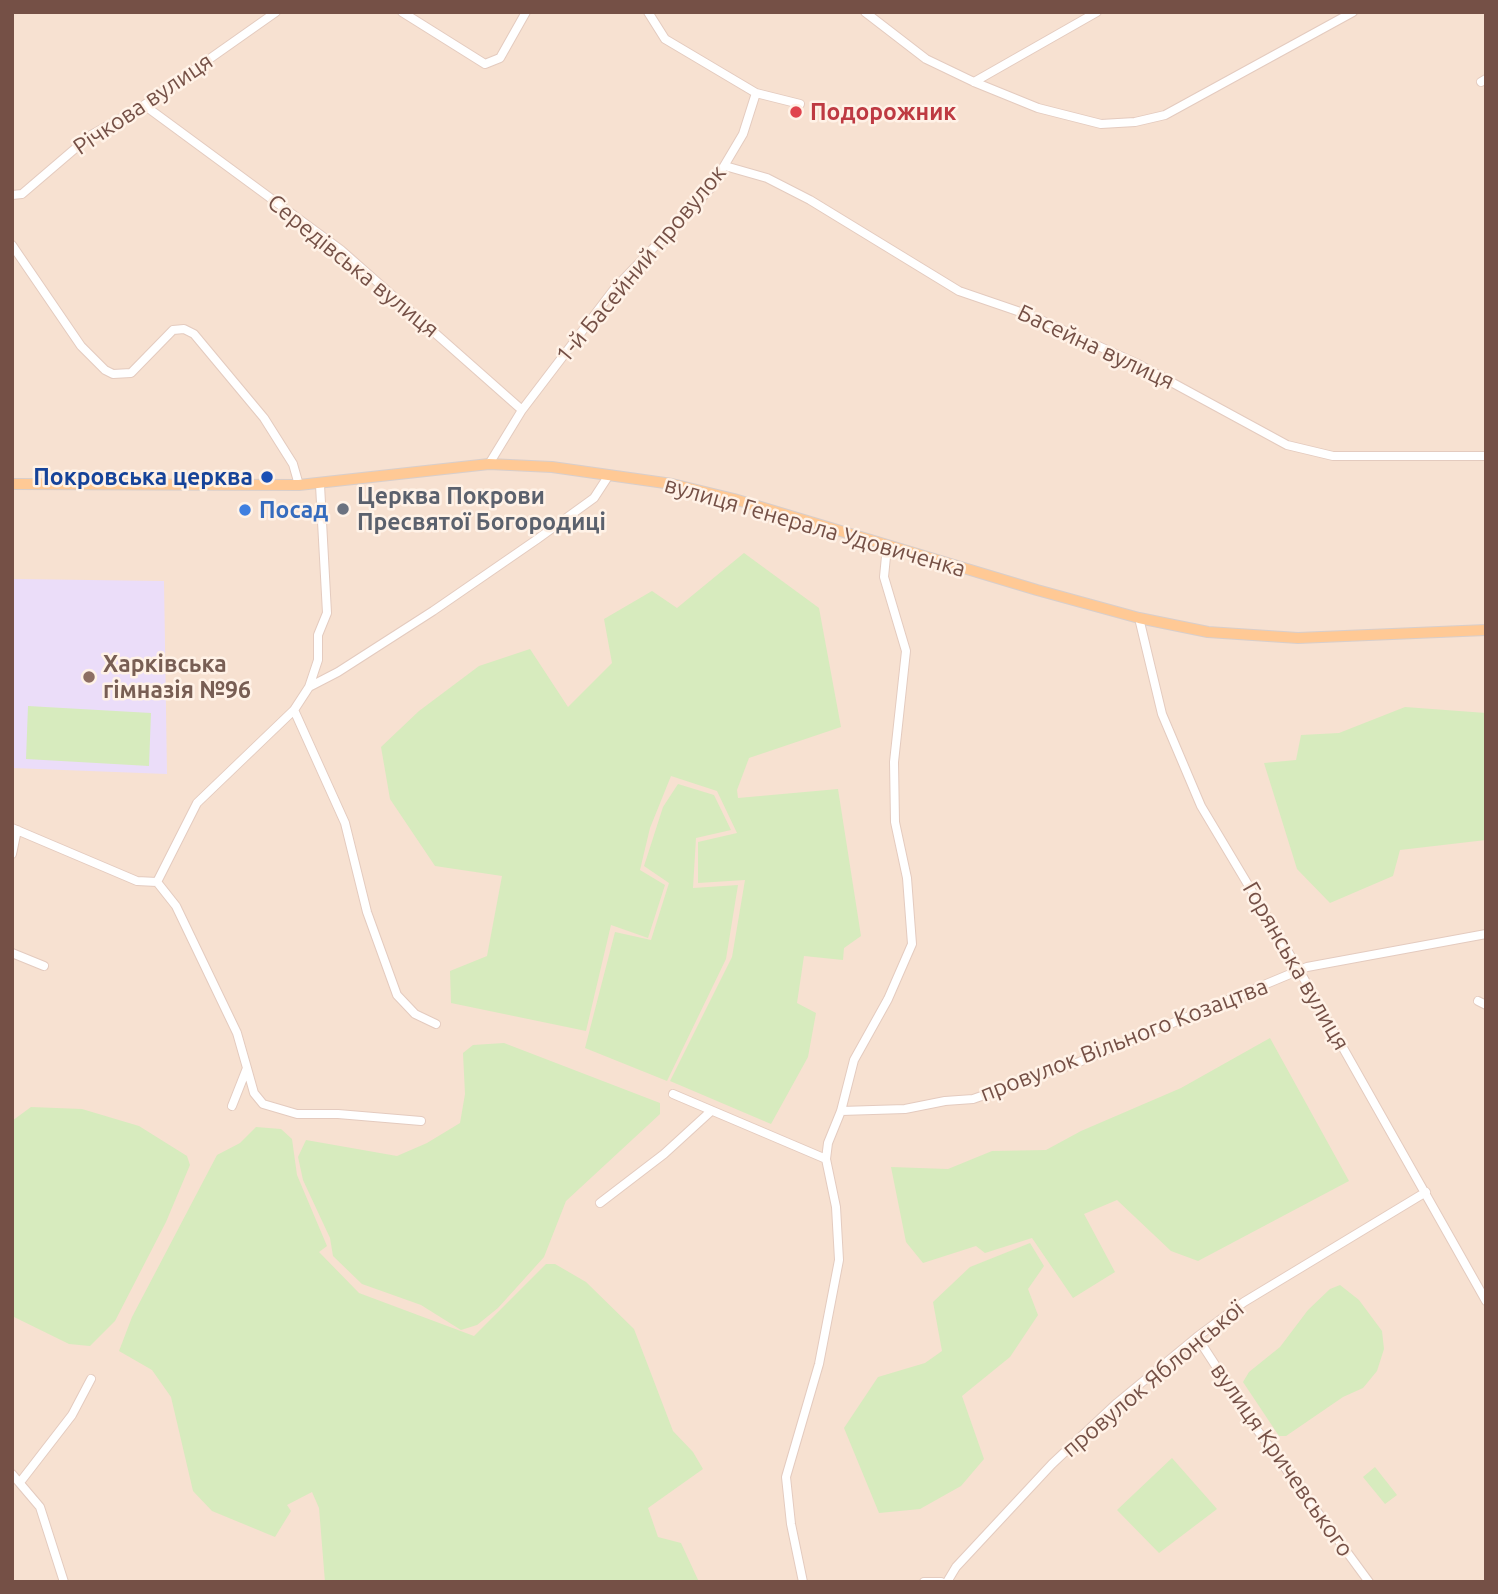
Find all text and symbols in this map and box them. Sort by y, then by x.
street label: Річкова вулиця [68,47,218,161]
place label: Подорожник [810,98,956,126]
marker: Подорожник [788,104,804,120]
street label: 1-й Басейний провулок [550,159,732,369]
street label: Середівська вулиця [262,188,444,344]
street label: Басейна вулиця [1013,299,1179,395]
place label: Покровська церква [33,463,253,491]
marker: Покровська церква [259,469,275,485]
street label: вулиця Генерала Удовиченка [661,471,969,583]
place label: Церква Покрови Пресвятої Богородиці [357,482,606,536]
place label: Посад [259,496,328,524]
marker: Церква Покрови Пресвятої Богородиці [335,501,351,517]
marker: Посад [237,502,253,518]
place label: Харківська гімназія №96 [103,650,251,704]
marker: Харківська гімназія №96 [81,669,97,685]
street label: Горянська вулиця [1237,877,1355,1055]
street label: провулок Вільного Козацтва [976,972,1272,1108]
street label: провулок Яблонської [1057,1295,1249,1463]
street label: вулиця Кричевського [1205,1358,1359,1562]

